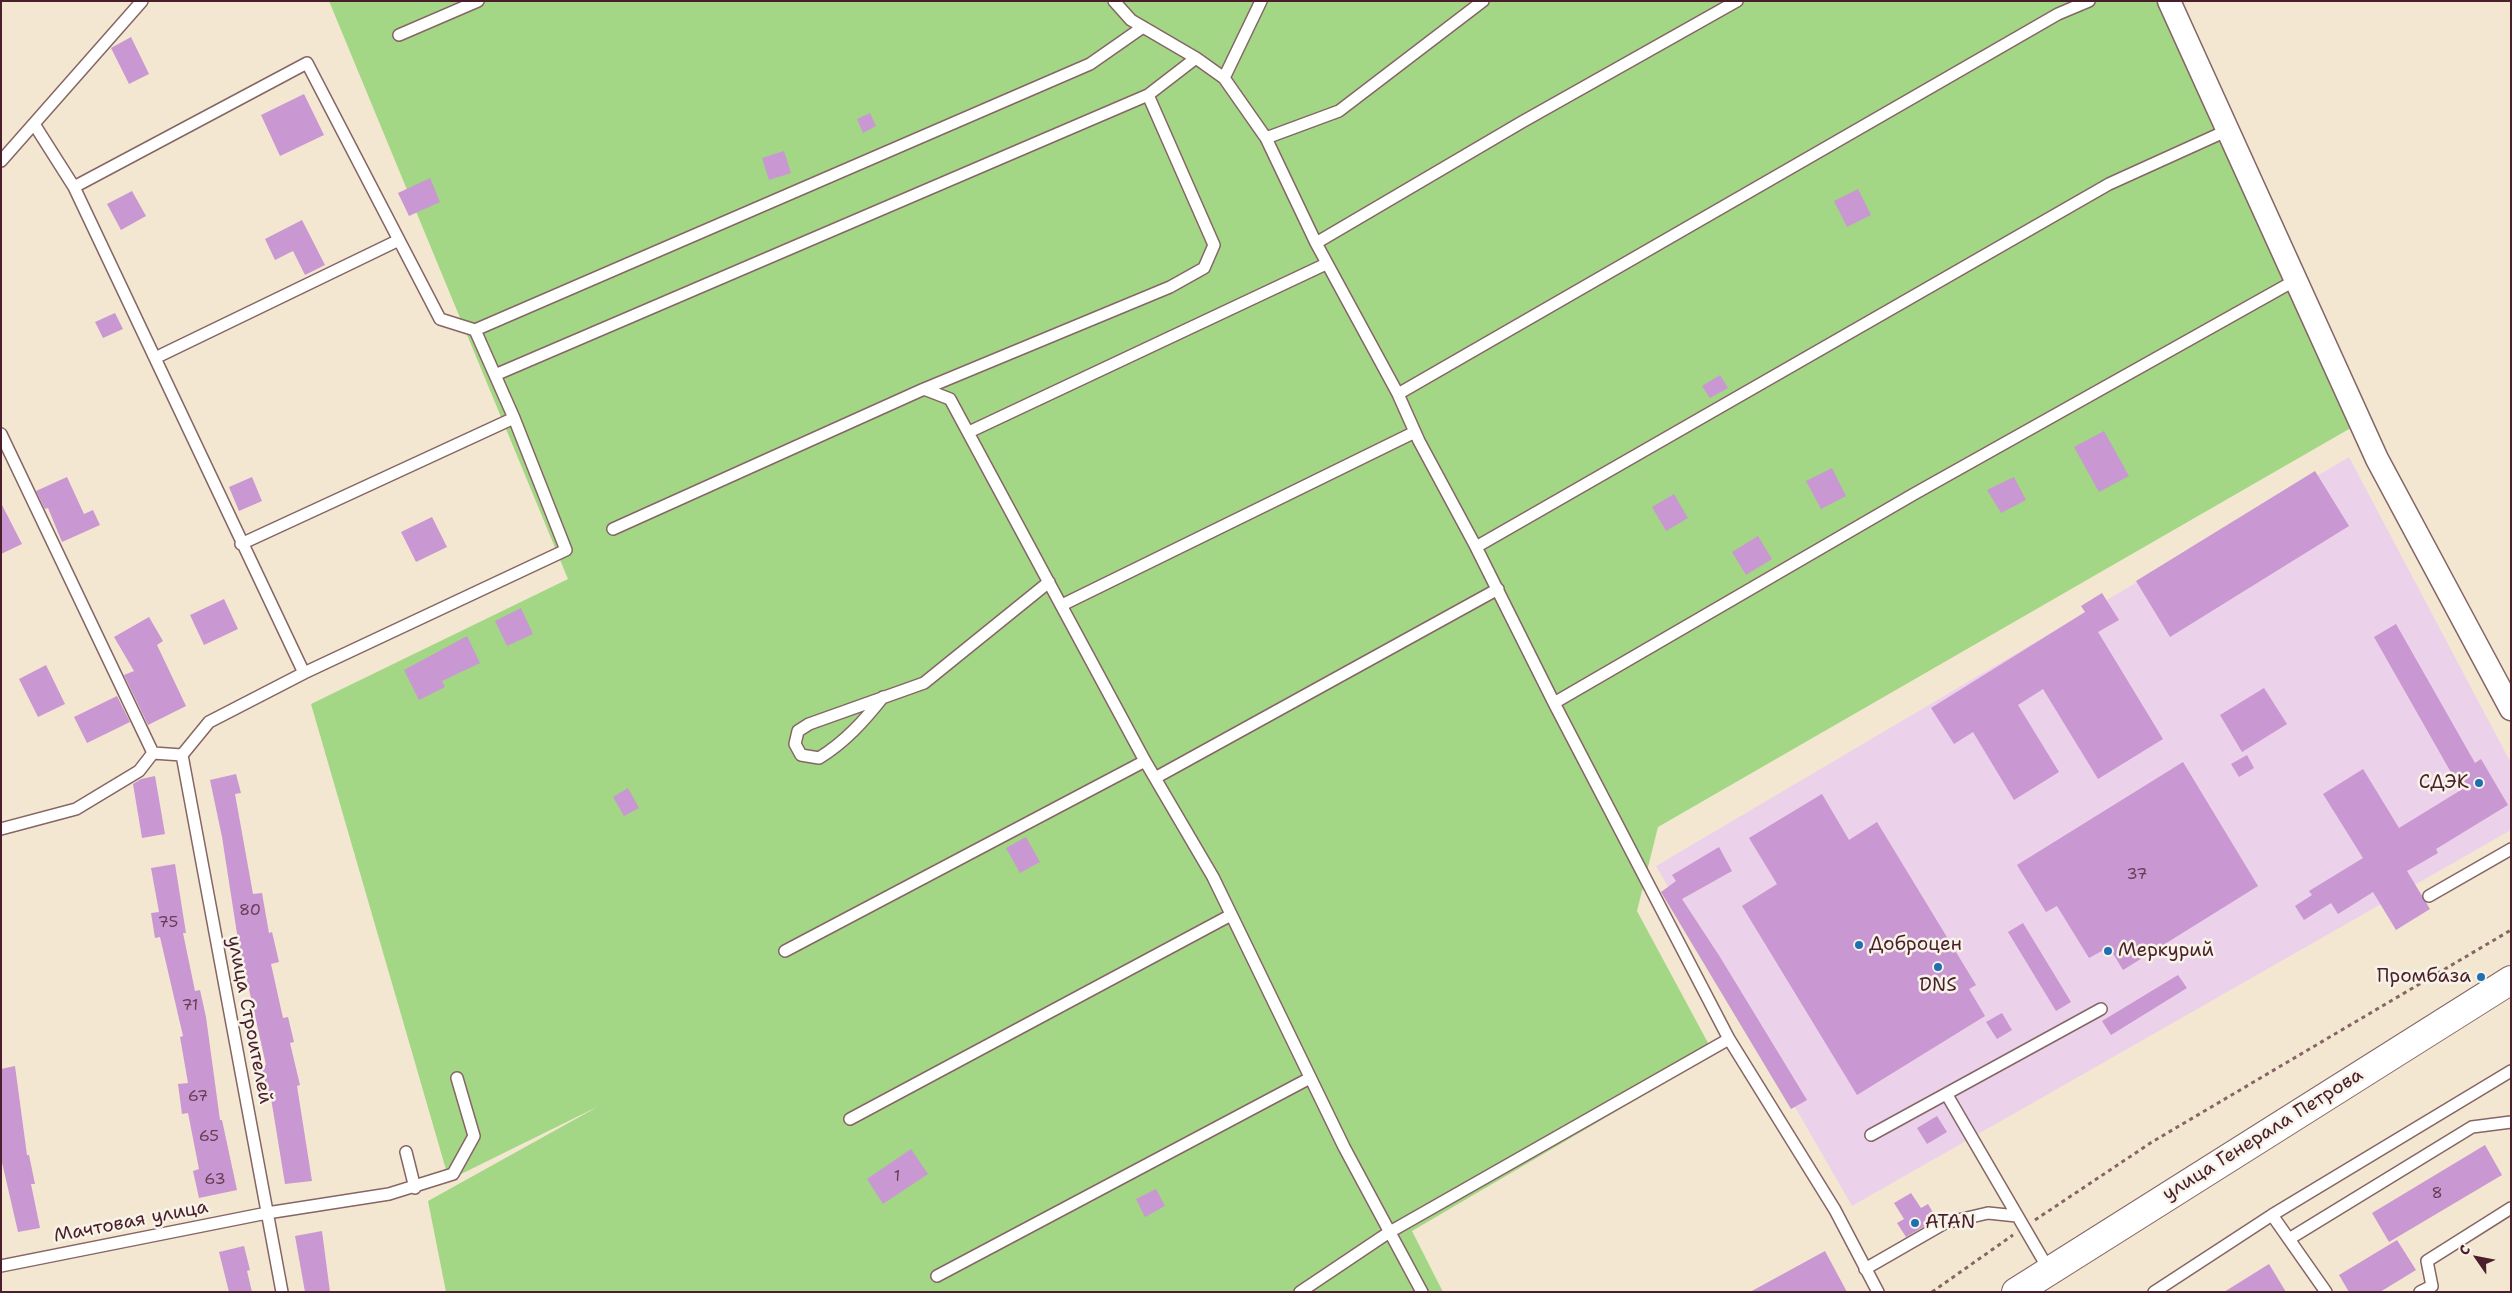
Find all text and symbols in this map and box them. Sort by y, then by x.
place label: СДЭК [2419,772,2469,794]
marker: СДЭК [2473,777,2485,789]
house number: 37 [2126,865,2148,885]
house number: 80 [239,901,261,921]
house number: 75 [158,913,178,933]
street label: улица Строителей [222,934,276,1106]
place label: Доброцен [1869,934,1962,956]
marker: Доброцен [1853,939,1865,951]
place label: Меркурий [2118,940,2214,962]
marker: Меркурий [2102,945,2114,957]
marker: DNS [1932,961,1944,973]
place label: Промбаза [2377,966,2471,988]
marker: Промбаза [2475,971,2487,983]
place label: DNS [1919,975,1957,997]
house number: 71 [181,996,199,1016]
street label: улица Генерала Петрова [2159,1064,2367,1206]
house number: 67 [188,1087,208,1107]
house number: 65 [199,1127,219,1147]
house number: 1 [894,1167,900,1187]
house number: 63 [204,1170,226,1190]
house number: 8 [2431,1184,2443,1204]
street label: Мачтовая улица [52,1196,210,1248]
place label: ATAN [1925,1212,1975,1234]
marker: ATAN [1909,1217,1921,1229]
north arrow [2452,1233,2502,1283]
text: С [2455,1241,2474,1258]

